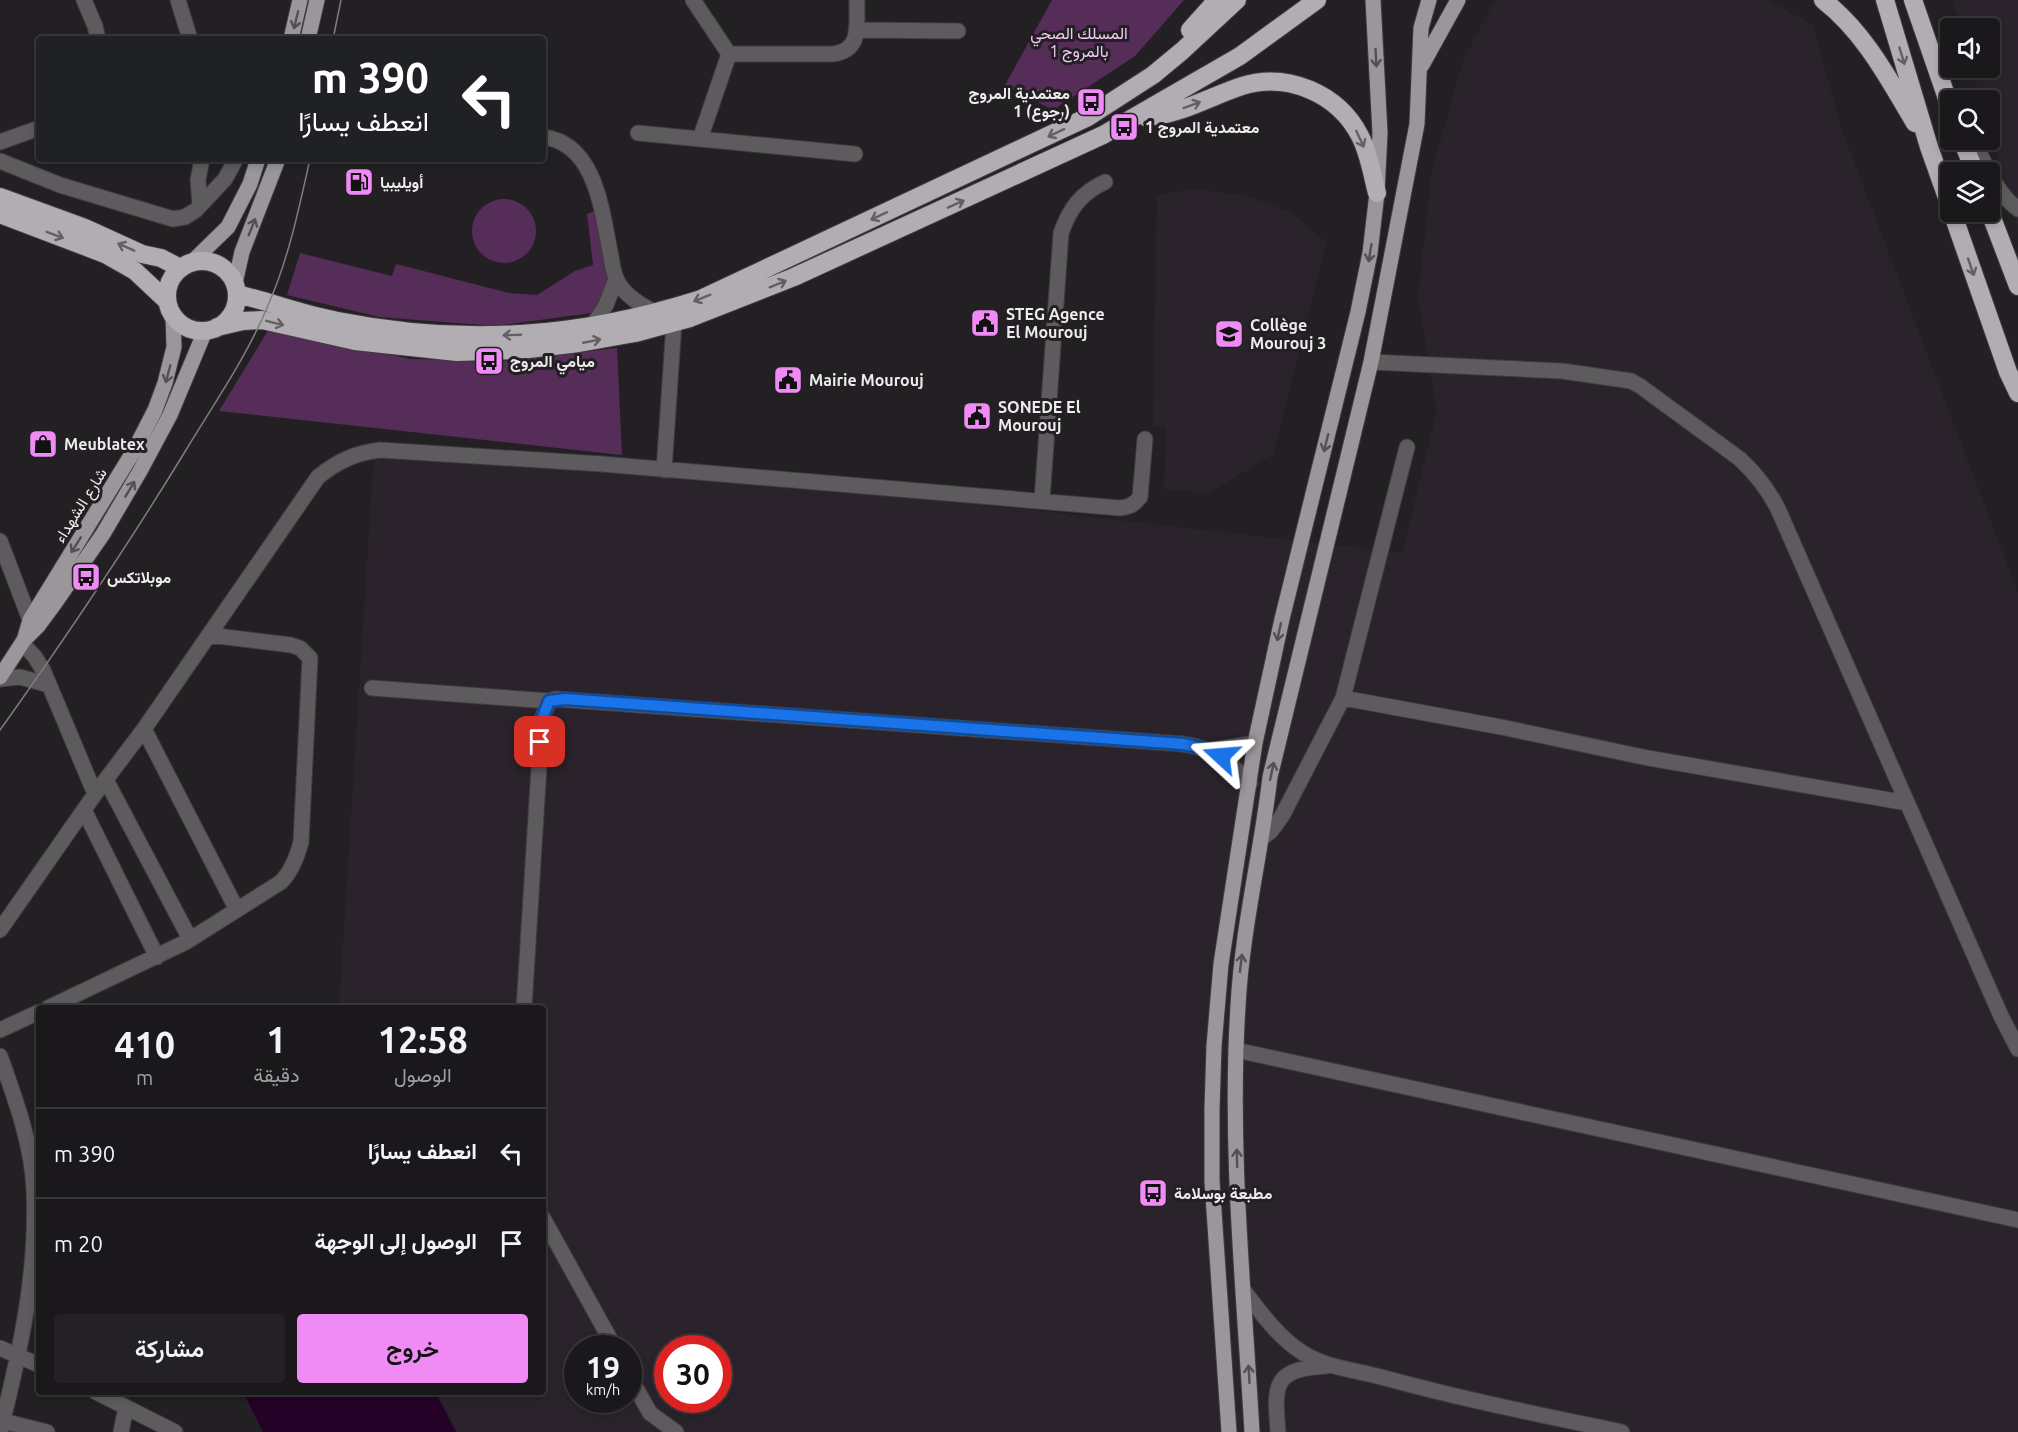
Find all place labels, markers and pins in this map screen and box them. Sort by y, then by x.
place label: معتمدية المروج 1 (رجوع) [968,84,1070,122]
bus stop icon: معتمدية المروج 1 (رجوع) [1075,86,1107,118]
bus stop icon: معتمدية المروج 1 [1108,111,1140,143]
place label: معتمدية المروج 1 [1145,118,1260,138]
fuel station icon: أويليبيا [343,166,375,198]
place label: أويليبيا [380,173,423,193]
place label: STEG Agence El Mourouj [1006,305,1105,341]
public building icon: STEG Agence El Mourouj [969,307,1001,339]
place label: Collège Mourouj 3 [1250,316,1326,352]
school or university icon: Collège Mourouj 3 [1213,318,1245,350]
bus stop icon: ميامي المروج [473,345,505,377]
place label: ميامي المروج [510,352,595,375]
public building icon: Mairie Mourouj [772,364,804,396]
place label: Mairie Mourouj [809,371,924,389]
place label: SONEDE El Mourouj [998,398,1081,434]
public building icon: SONEDE El Mourouj [961,400,993,432]
shop icon: Meublatex [27,428,59,460]
place label: Meublatex [64,435,145,453]
bus stop icon: موبلاتكس [70,561,102,593]
place label: موبلاتكس [107,568,171,588]
pin [514,716,565,767]
bus stop icon: مطبعة بوسلامة [1137,1177,1169,1209]
place label: مطبعة بوسلامة [1174,1184,1273,1204]

